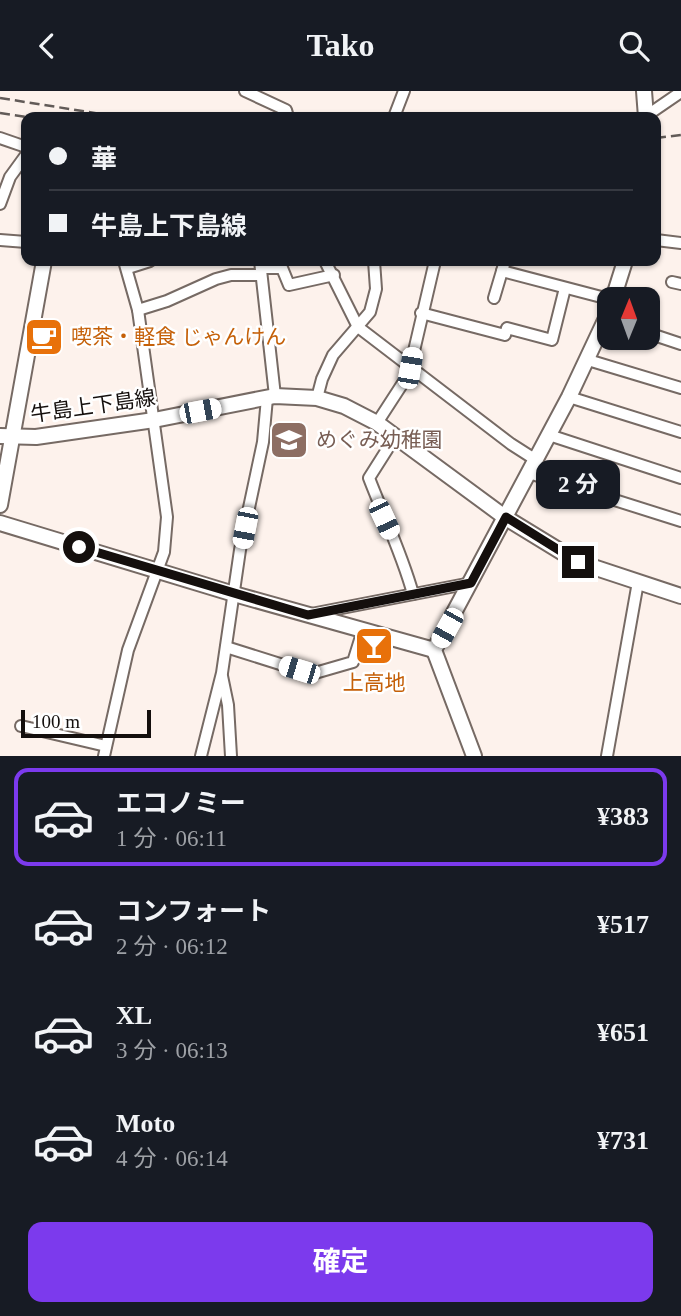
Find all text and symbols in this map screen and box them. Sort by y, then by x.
icon: back [28,27,66,65]
text: Tako [306,27,375,63]
icon: search [615,27,653,65]
text: 華 [91,145,117,174]
text: 牛島上下島線 [91,212,247,241]
north arrow [597,287,660,350]
map controls [597,287,660,350]
cafe icon: 喫茶・軽食 じゃんけん [23,316,65,358]
place label: 喫茶・軽食 じゃんけん [71,325,286,349]
car [397,345,424,391]
street label: 牛島上下島線 [29,385,157,427]
car [178,397,223,425]
school or university icon: めぐみ幼稚園 [268,419,310,461]
place label: めぐみ幼稚園 [316,428,443,452]
callout: 2 分 [536,461,620,510]
text: 2 分 [558,472,598,497]
car [366,496,403,542]
car [231,505,260,551]
route start [63,531,95,563]
route end [562,546,594,578]
car [428,605,467,651]
bar icon: 上高地 [353,625,395,667]
car [276,654,323,686]
place label: 上高地 [343,671,406,695]
scale bar [21,707,150,739]
text: 100 m [32,711,80,732]
icon: car [32,786,95,849]
text: エコノミー [116,789,246,818]
text: ¥383 [597,802,649,831]
text: 1 分 · 06:11 [116,826,227,851]
icon: car [32,894,95,957]
text: コンフォート [116,897,271,926]
text: ¥517 [597,910,649,939]
text: 2 分 · 06:12 [116,934,228,959]
text: XL [116,1001,152,1030]
icon: car [32,1002,95,1065]
text: ¥651 [597,1018,649,1047]
text: 3 分 · 06:13 [116,1038,228,1063]
text: Moto [116,1109,175,1138]
icon: car [32,1110,95,1173]
text: ¥731 [597,1126,649,1155]
text: 4 分 · 06:14 [116,1146,228,1171]
button: 確定 [28,1222,653,1302]

